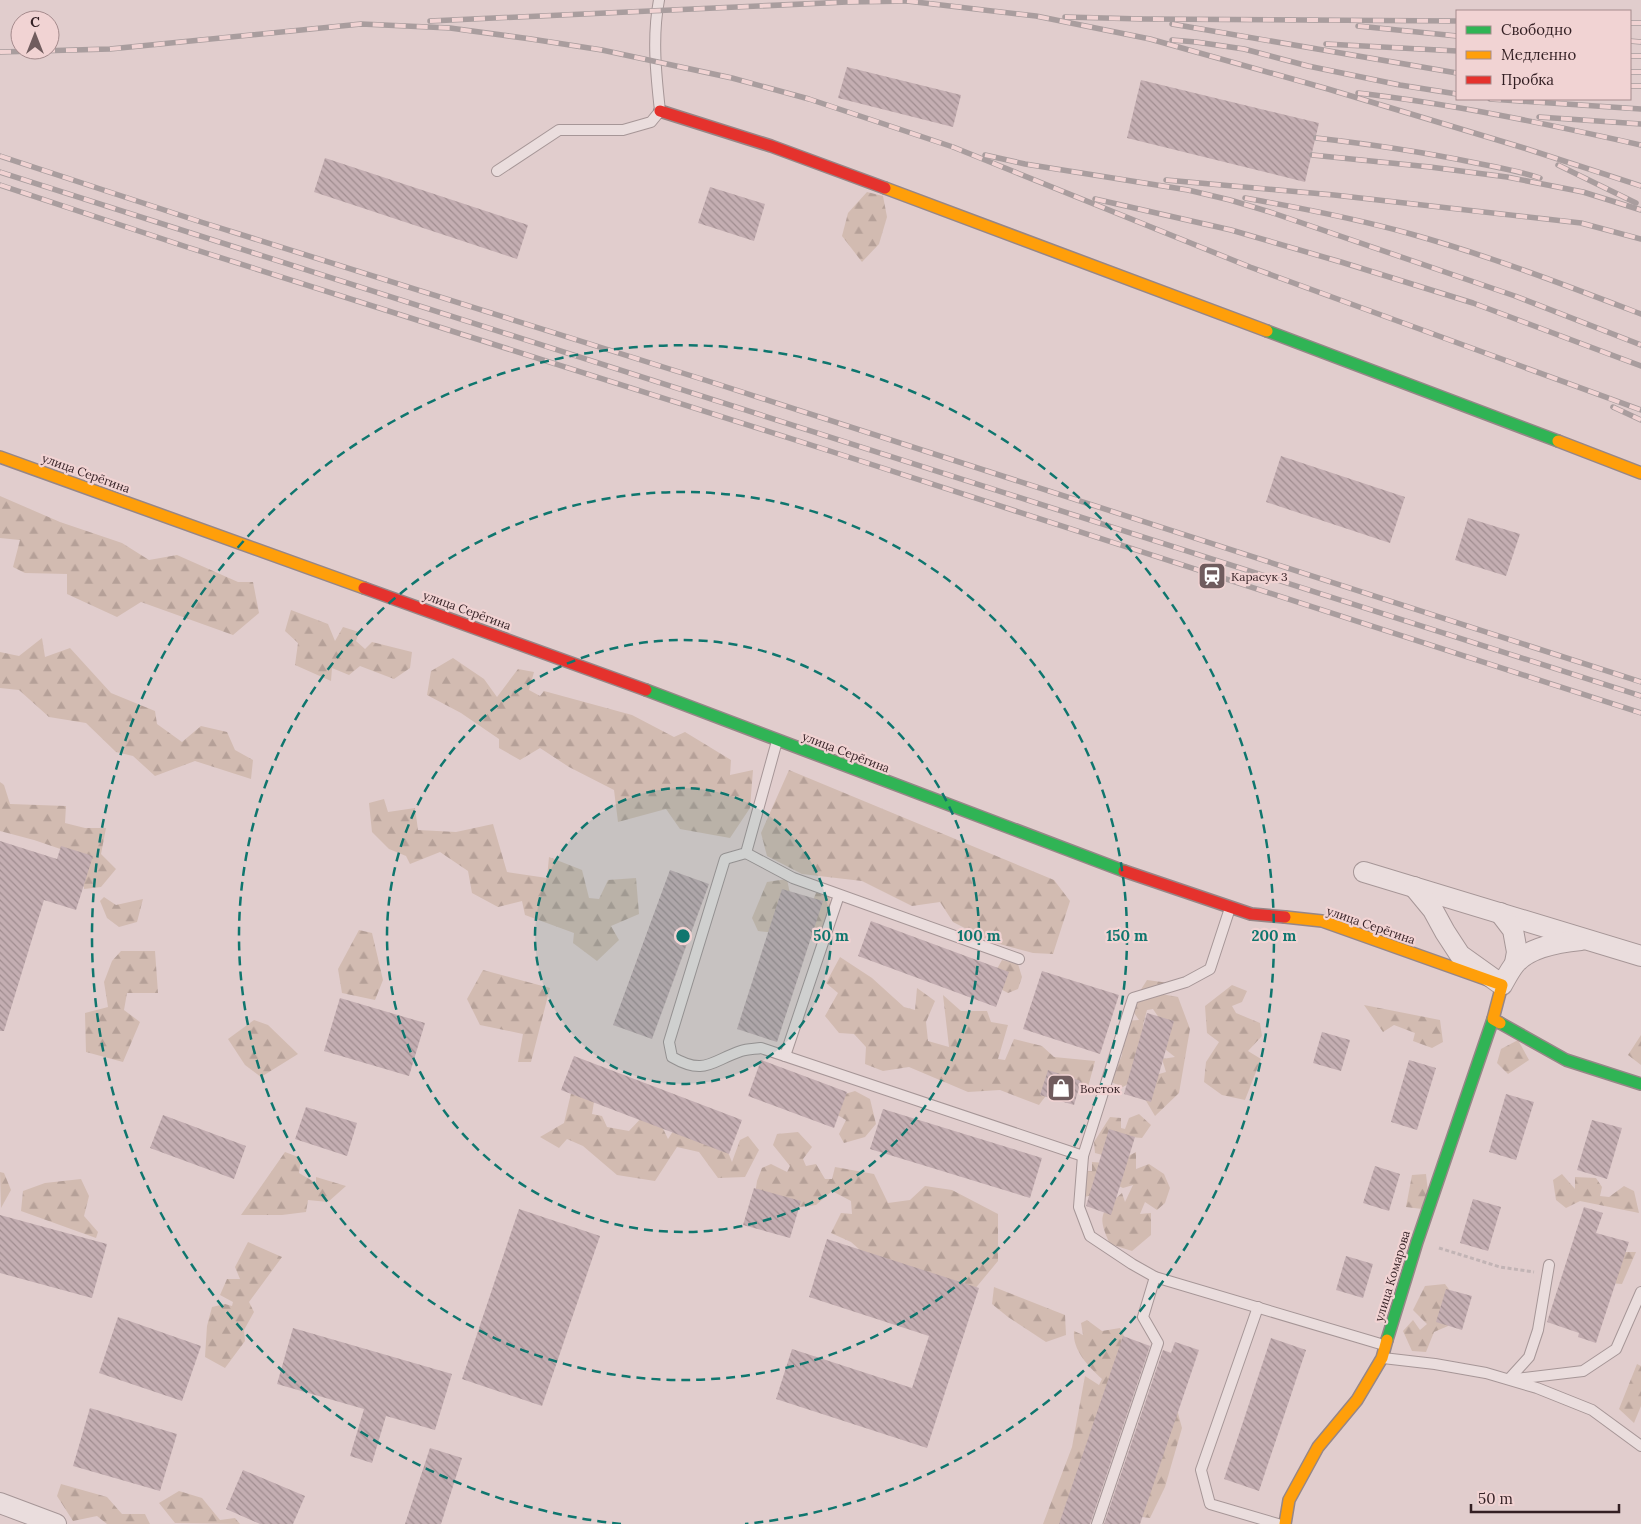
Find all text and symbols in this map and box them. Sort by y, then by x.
north arrow [10,10,60,60]
legend [1456,10,1631,100]
text: С [30,13,40,31]
text: Свободно [1501,20,1572,39]
text: Медленно [1501,45,1576,64]
text: Пробка [1501,70,1554,89]
street label: улица Серёгина [40,450,132,496]
station icon: Карасук 3 [1197,561,1227,591]
place label: Карасук 3 [1231,569,1288,584]
street label: улица Серёгина [421,587,513,633]
street label: улица Серёгина [800,728,892,776]
street label: улица Серёгина [1325,903,1417,947]
text: 50 m [813,926,849,945]
text: 100 m [958,926,1001,945]
text: 150 m [1106,926,1148,945]
text: 200 m [1252,926,1297,945]
centre of rings [674,927,692,945]
shop icon: Восток [1046,1073,1076,1103]
place label: Восток [1080,1081,1121,1096]
street label: улица Комарова [1371,1229,1413,1323]
scale bar [1471,1482,1618,1514]
text: 50 m [1478,1489,1513,1508]

